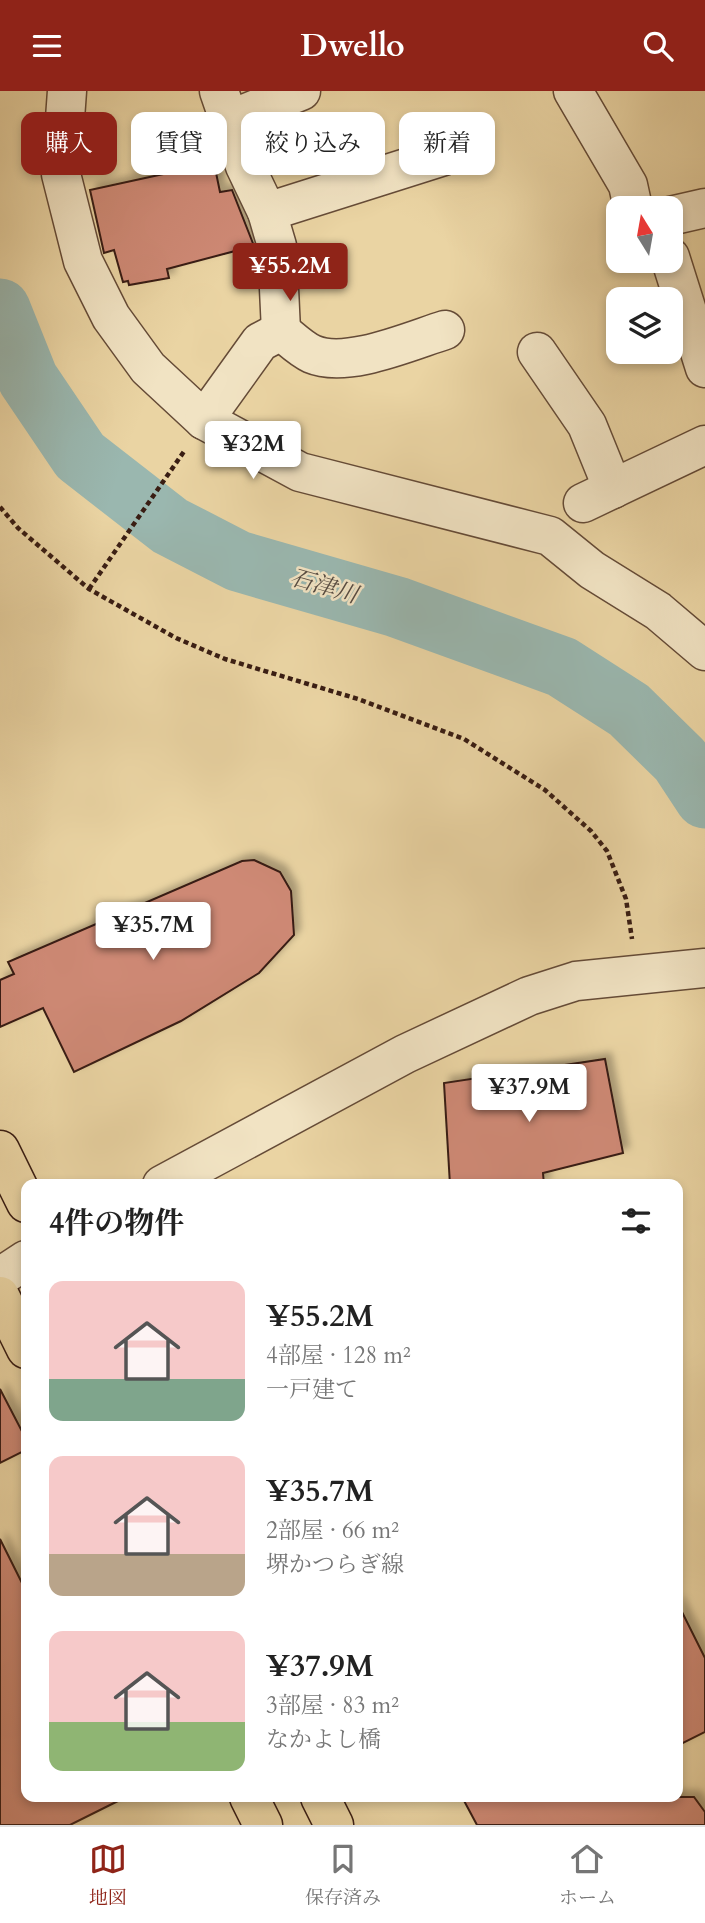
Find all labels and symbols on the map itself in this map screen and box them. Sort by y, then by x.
north arrow [606,196,682,273]
pin: ¥55.2M [233,243,347,303]
pin: ¥32M [212,421,294,481]
water label: 石津川 [287,562,364,611]
pin: ¥35.7M [96,903,210,962]
pin: ¥37.9M [472,1065,586,1124]

